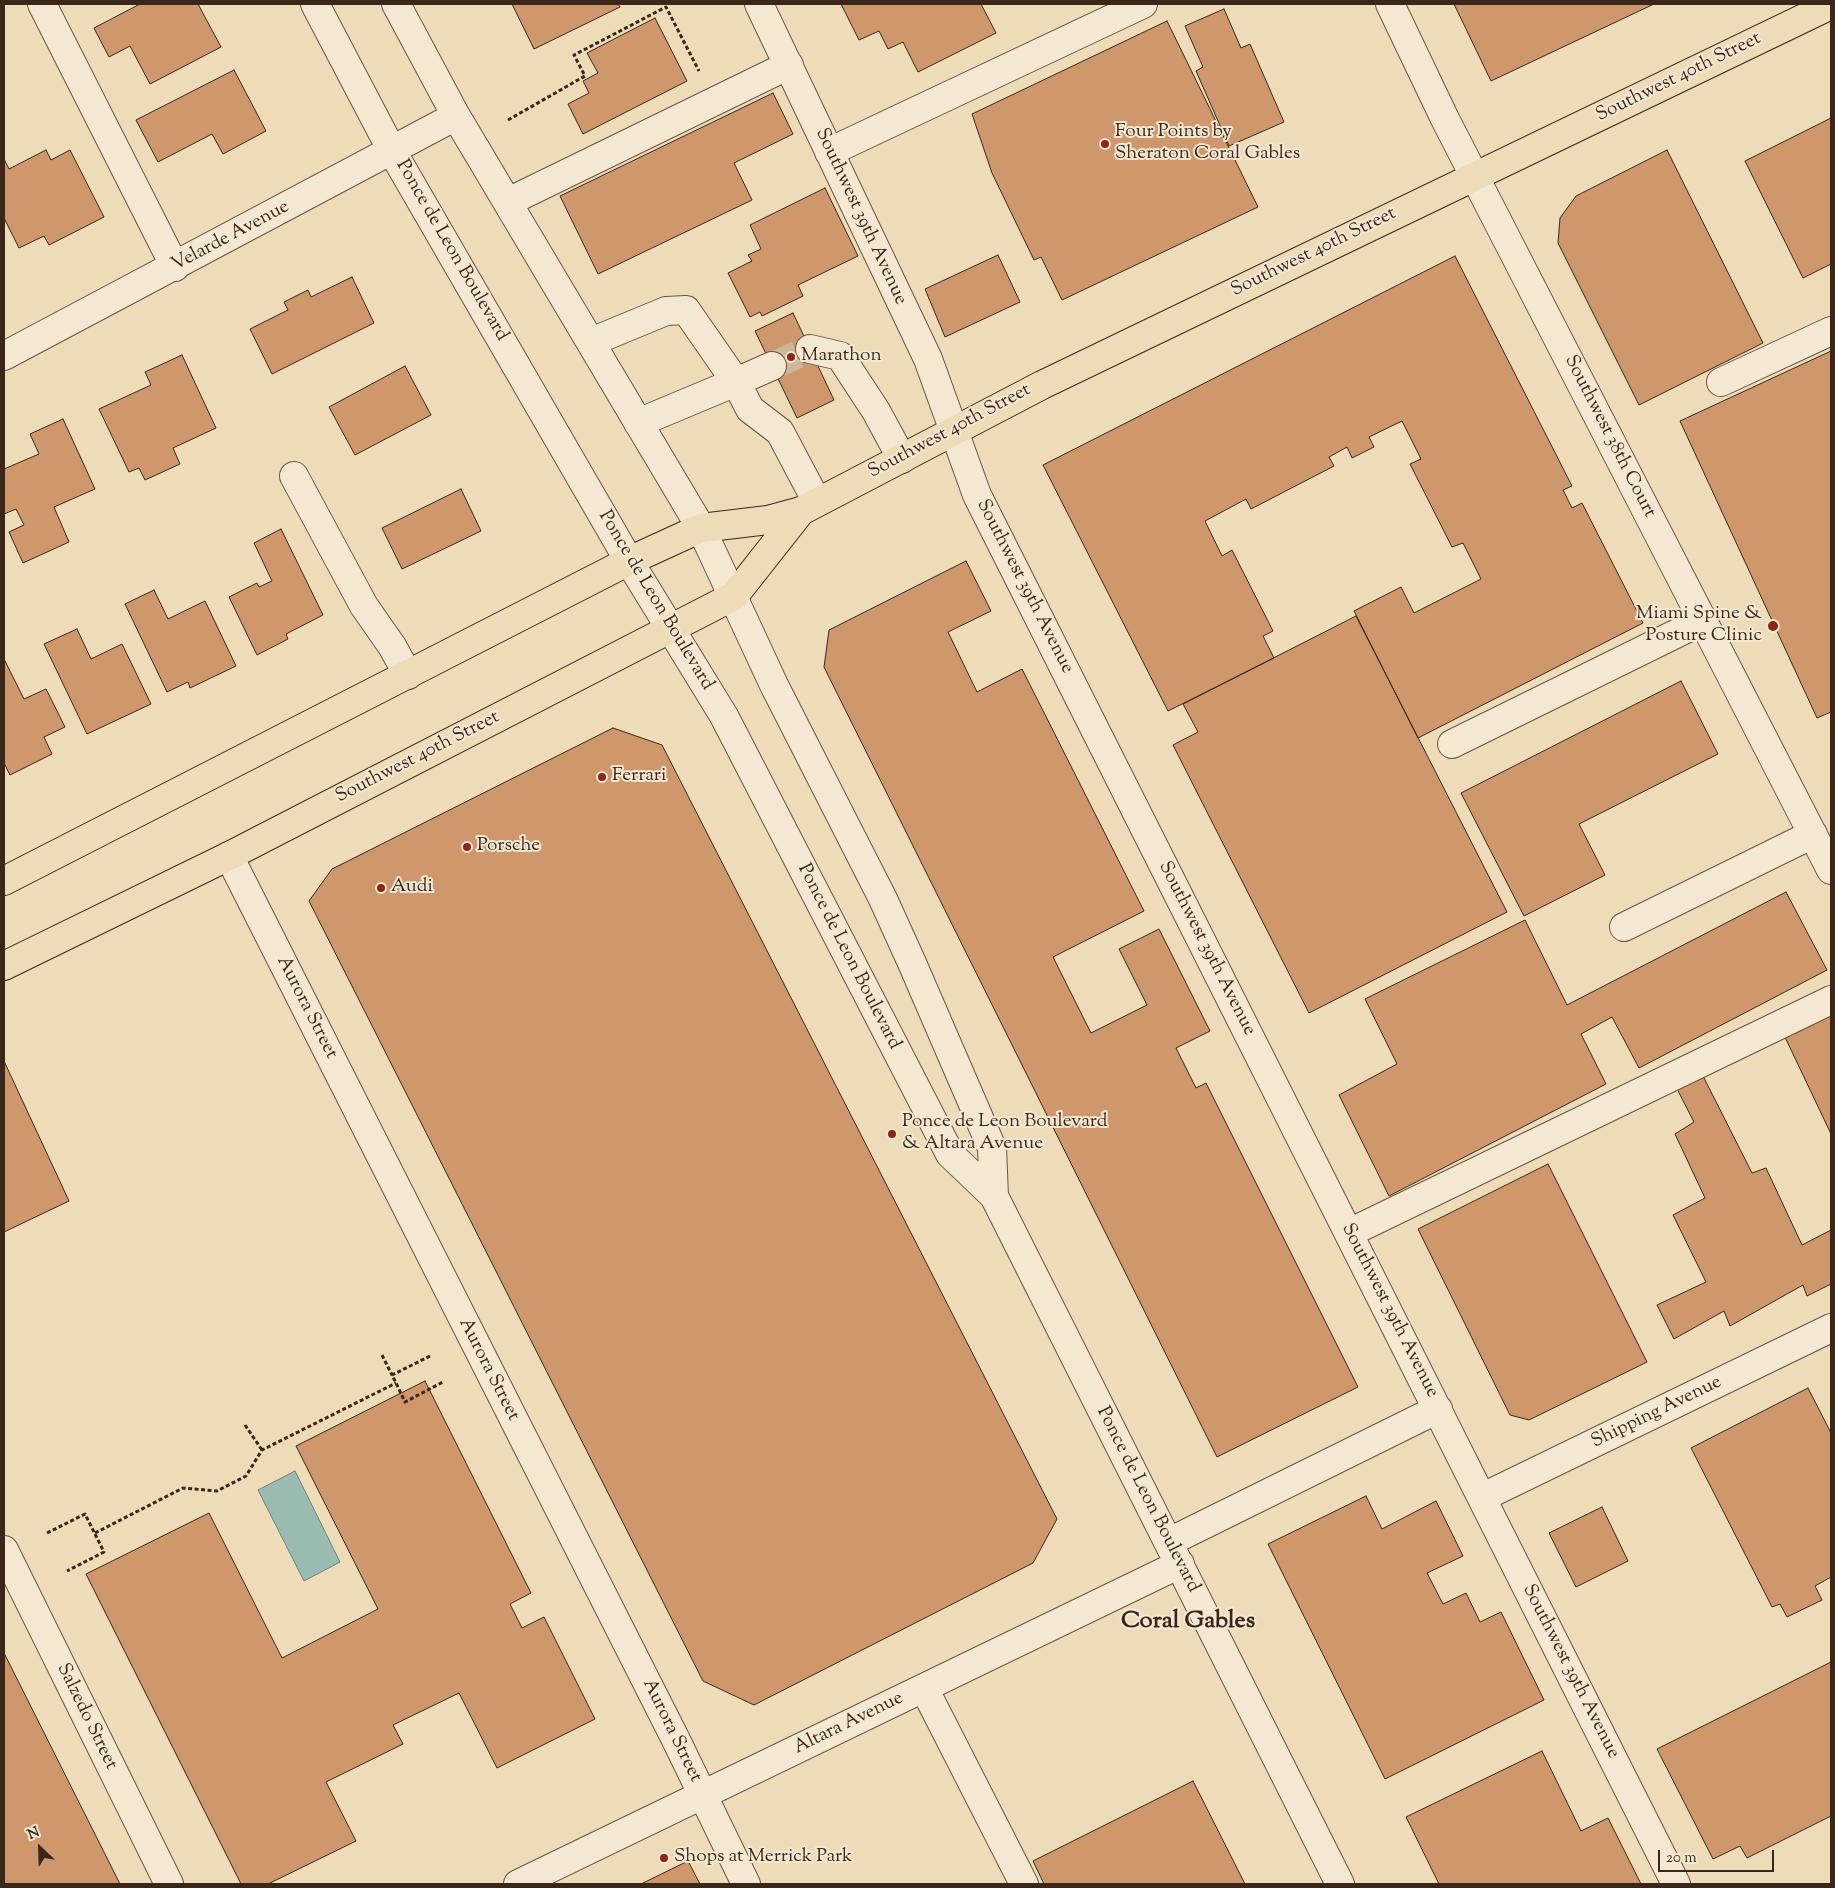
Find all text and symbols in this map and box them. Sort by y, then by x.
street label: Southwest 40th Street [1593,28,1765,128]
place label: Four Points by Sheraton Coral Gables [1115,122,1300,166]
street label: Southwest 39th Avenue [809,125,911,309]
marker: Four Points by Sheraton Coral Gables [1099,138,1111,150]
street label: Ponce de Leon Boulevard [390,156,512,346]
street label: Velarde Avenue [168,196,294,278]
street label: Southwest 40th Street [1228,203,1400,303]
place label: Marathon [801,346,882,368]
marker: Marathon [785,351,797,363]
street label: Southwest 38th Court [1558,352,1660,522]
street label: Southwest 40th Street [865,380,1035,484]
street label: Southwest 39th Avenue [970,496,1078,678]
street label: Ponce de Leon Boulevard [592,507,718,695]
place label: Miami Spine & Posture Clinic [1636,604,1762,648]
marker: Miami Spine & Posture Clinic [1766,619,1780,633]
street label: Southwest 40th Street [332,707,504,809]
place label: Ferrari [612,766,666,788]
marker: Ferrari [596,771,608,783]
place label: Porsche [477,836,540,858]
marker: Porsche [461,841,473,853]
street label: Southwest 39th Avenue [1152,858,1260,1040]
street label: Ponce de Leon Boulevard [791,860,905,1054]
place label: Audi [391,877,433,899]
marker: Audi [375,882,387,894]
street label: Aurora Street [270,953,342,1063]
place label: Ponce de Leon Boulevard & Altara Avenue [902,1112,1108,1156]
marker: Ponce de Leon Boulevard & Altara Avenue [886,1128,898,1140]
street label: Southwest 39th Avenue [1335,1220,1443,1402]
street label: Aurora Street [452,1315,524,1425]
street label: Shipping Avenue [1588,1372,1726,1454]
street label: Ponce de Leon Boulevard [1090,1403,1204,1597]
street label: Southwest 39th Avenue [1516,1581,1624,1763]
district label: Coral Gables [1121,1609,1255,1637]
street label: Salzedo Street [50,1660,122,1774]
street label: Aurora Street [636,1676,706,1786]
street label: Altara Avenue [791,1688,907,1760]
north arrow [15,1823,65,1873]
text: N [25,1823,43,1846]
scale bar [1660,1840,1776,1872]
place label: Shops at Merrick Park [674,1847,852,1869]
text: 20 m [1666,1848,1697,1869]
marker: Shops at Merrick Park [658,1852,670,1864]

